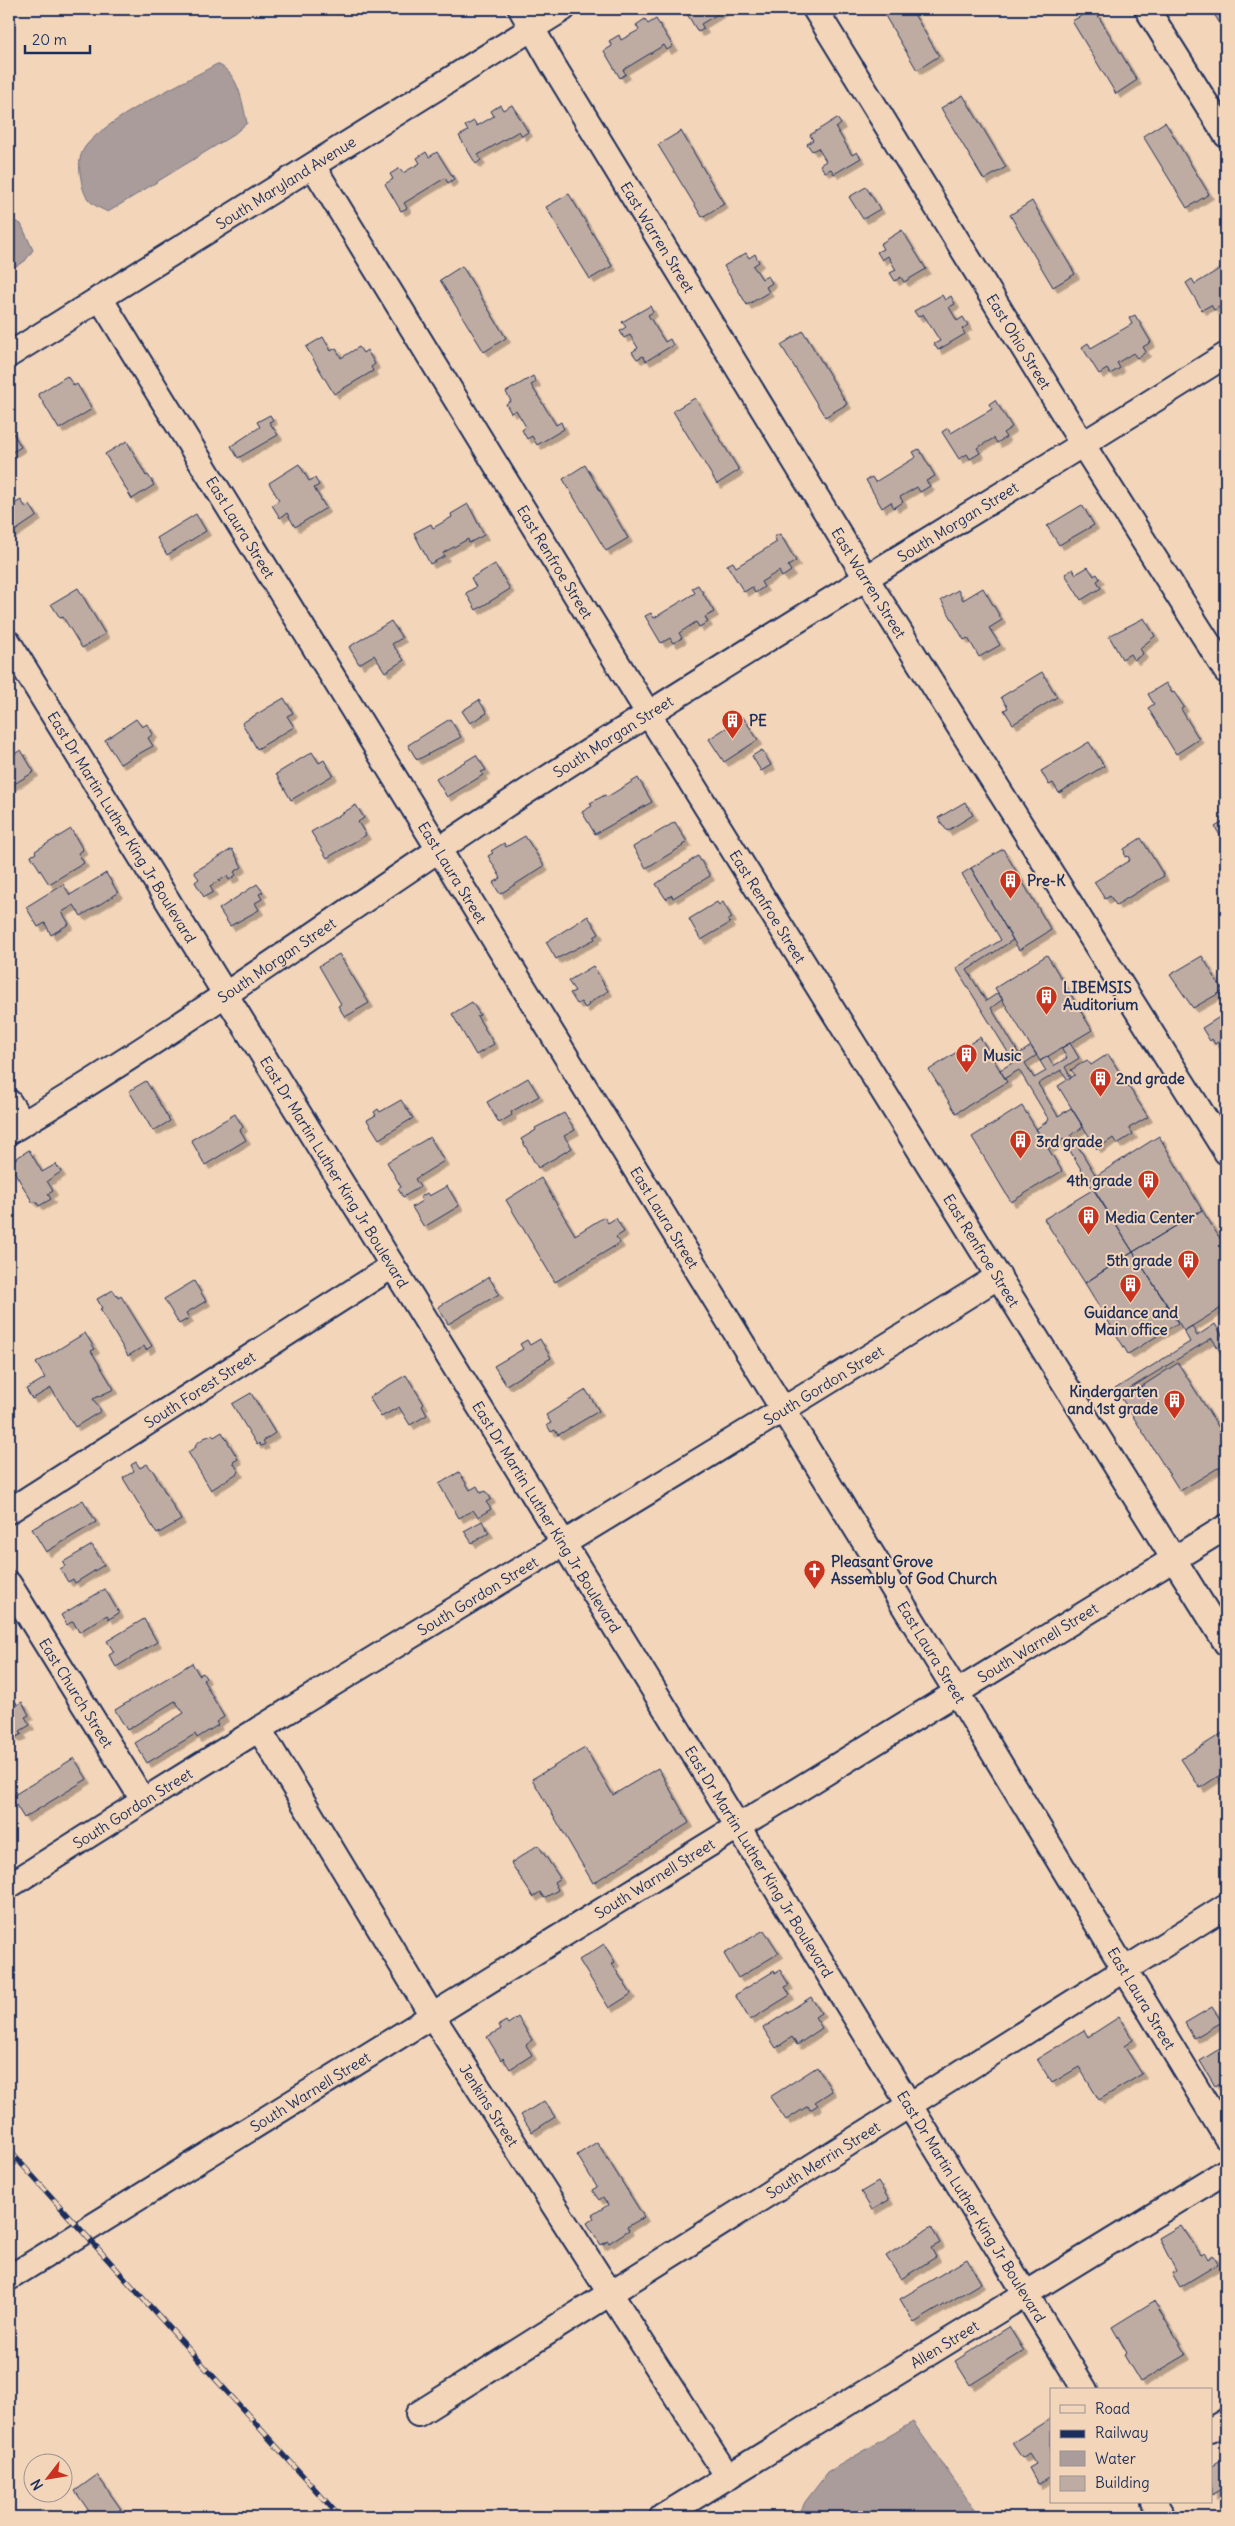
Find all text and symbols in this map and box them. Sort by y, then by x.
scale bar [25,22,90,54]
text: 20 m [32,30,67,49]
street label: South Maryland Avenue [212,131,359,233]
street label: East Warren Street [617,178,699,296]
street label: East Ohio Street [983,290,1056,392]
street label: East Laura Street [202,473,279,582]
street label: South Morgan Street [893,477,1021,566]
street label: East Renfroe Street [513,501,597,622]
street label: East Warren Street [828,524,911,641]
street label: South Morgan Street [549,691,676,781]
street label: East Dr Martin Luther King Jr Boulevard [44,708,201,946]
building icon: PE [721,708,745,739]
place label: PE [749,711,767,730]
street label: East Laura Street [414,818,491,927]
street label: East Renfroe Street [726,846,810,966]
building icon: Pre-K [999,868,1023,899]
place label: Pre-K [1027,871,1066,890]
street label: South Morgan Street [214,913,339,1007]
place label: LIBEMSIS Auditorium [1063,978,1138,1014]
building icon: LIBEMSIS Auditorium [1035,984,1059,1015]
building icon: Music [955,1043,979,1074]
place label: Music [983,1046,1022,1065]
street label: East Dr Martin Luther King Jr Boulevard [256,1052,413,1291]
building icon: 2nd grade [1088,1066,1112,1097]
place label: 2nd grade [1116,1069,1185,1089]
building icon: 3rd grade [1008,1129,1032,1160]
place label: 3rd grade [1036,1132,1103,1152]
street label: East Laura Street [626,1163,703,1272]
building icon: 4th grade [1136,1168,1160,1199]
place label: 4th grade [1066,1171,1132,1191]
street label: East Renfroe Street [940,1190,1024,1310]
building icon: Media Center [1077,1205,1101,1236]
place label: Media Center [1105,1208,1196,1227]
building icon: 5th grade [1176,1248,1200,1279]
place label: 5th grade [1106,1251,1172,1271]
building icon: Guidance and Main office [1119,1272,1143,1303]
place label: Guidance and Main office [1084,1303,1178,1339]
street label: South Gordon Street [760,1341,887,1429]
street label: South Forest Street [140,1347,259,1432]
place label: Kindergarten and 1st grade [1067,1382,1158,1419]
building icon: Kindergarten and 1st grade [1162,1388,1186,1419]
street label: East Dr Martin Luther King Jr Boulevard [469,1397,626,1636]
street label: South Gordon Street [413,1552,541,1640]
place label: Pleasant Grove Assembly of God Church [831,1552,998,1589]
church icon: Pleasant Grove Assembly of God Church [803,1558,827,1589]
street label: East Laura Street [893,1597,970,1706]
street label: South Warnell Street [974,1598,1101,1686]
street label: East Church Street [35,1634,118,1751]
street label: East Dr Martin Luther King Jr Boulevard [681,1742,838,1981]
street label: South Gordon Street [69,1763,196,1853]
street label: South Warnell Street [591,1834,718,1923]
street label: East Laura Street [1104,1944,1180,2053]
street label: South Warnell Street [246,2047,373,2136]
street label: Jenkins Street [456,2060,523,2150]
street label: East Dr Martin Luther King Jr Boulevard [893,2087,1050,2326]
street label: South Merrin Street [762,2117,883,2202]
street label: Allen Street [906,2316,982,2372]
legend [1050,2388,1212,2504]
text: Road [1095,2399,1130,2418]
text: Railway [1095,2423,1149,2442]
text: Water [1095,2449,1136,2468]
north arrow [22,2454,72,2504]
text: Building [1095,2473,1150,2492]
text: N [27,2476,47,2493]

